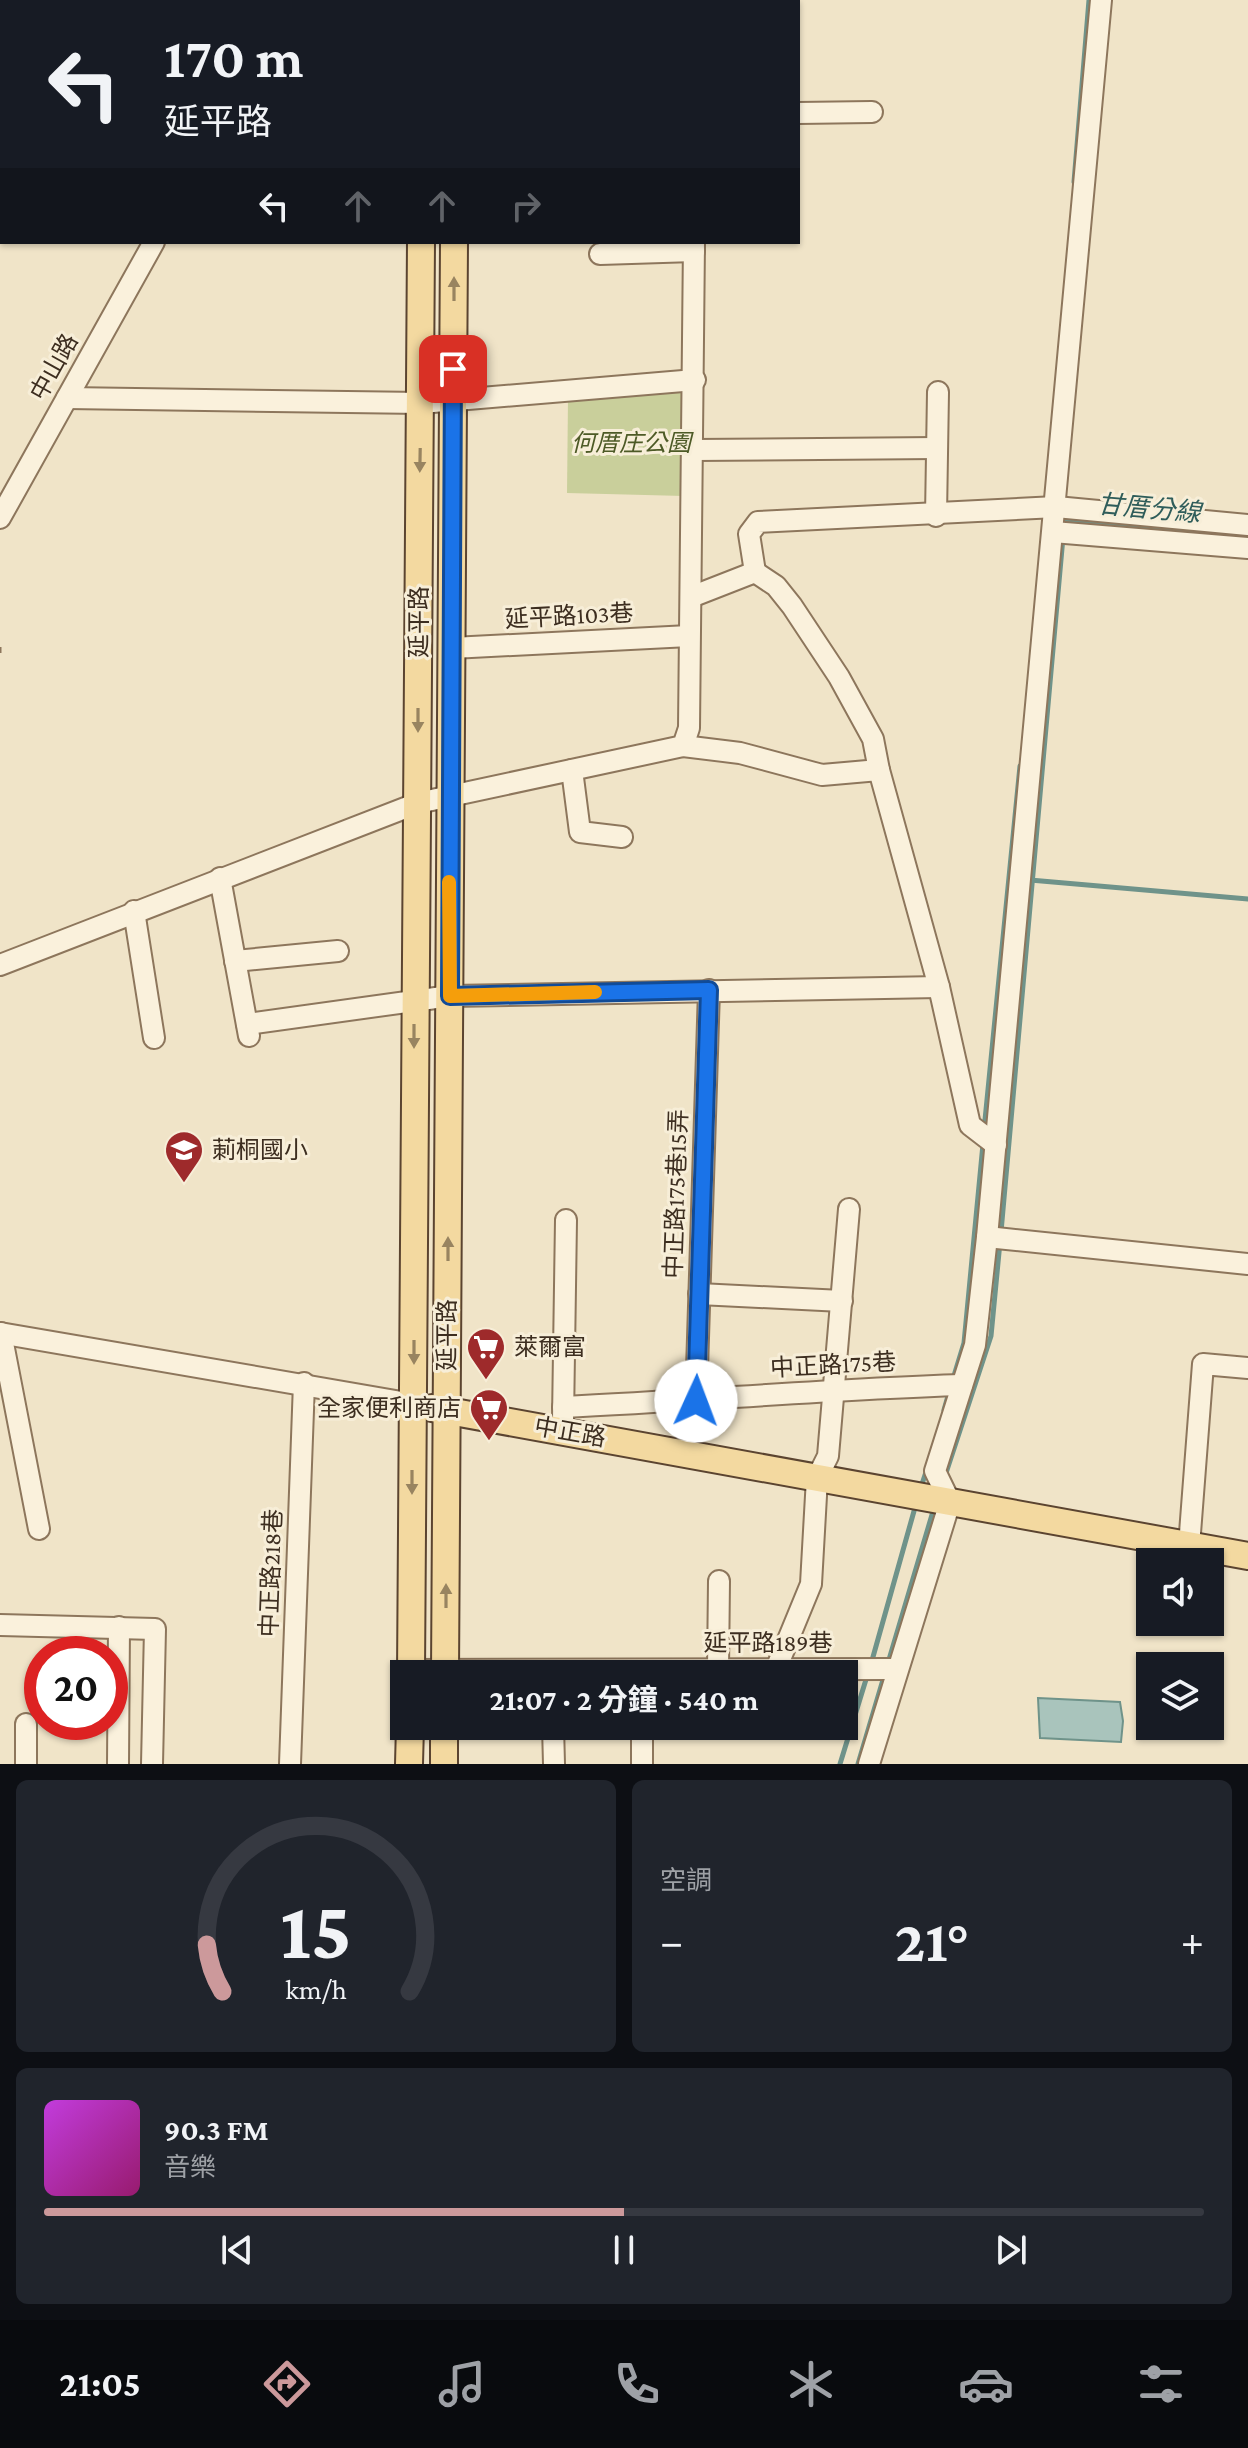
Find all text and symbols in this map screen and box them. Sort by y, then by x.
text: 170 m [164,27,303,89]
icon: left [32,32,136,136]
text: 延平路 [164,102,272,142]
icon: left [252,184,296,228]
icon: ahead [336,184,380,228]
icon: ahead [420,184,464,228]
icon: right [504,184,548,228]
one-way arrow [448,276,460,301]
street label: 中山路 [24,329,83,405]
pin [419,335,487,403]
icon: arrive [431,347,475,391]
park label: 何厝庄公園 [571,429,694,456]
one-way arrow [414,448,426,473]
water label: 甘厝分線 [1096,490,1205,528]
street label: 延平路 [405,586,432,658]
street label: 延平路103巷 [504,599,634,632]
one-way arrow [412,708,424,733]
one-way arrow [408,1024,420,1049]
street label: 中正路175巷15弄 [659,1109,692,1279]
school or university icon: 莿桐國小 [163,1129,205,1184]
place label: 莿桐國小 [212,1136,308,1163]
one-way arrow [442,1236,454,1261]
street label: 延平路 [433,1299,460,1371]
supermarket icon: 萊爾富 [465,1326,507,1381]
place label: 萊爾富 [514,1333,586,1360]
one-way arrow [408,1340,420,1365]
street label: 中正路175巷 [769,1348,897,1381]
position arrow [654,1359,738,1443]
supermarket icon: 全家便利商店 [468,1387,510,1442]
place label: 全家便利商店 [317,1394,461,1421]
street label: 中正路 [532,1412,608,1451]
one-way arrow [406,1470,418,1495]
street label: 中正路218巷 [255,1508,286,1638]
map controls [1136,1548,1224,1740]
button: sound [1136,1548,1224,1636]
one-way arrow [440,1583,452,1608]
street label: 延平路189巷 [704,1629,832,1656]
speed limit sign: 20 [24,1636,128,1740]
button: layers [1136,1652,1224,1740]
text: 21:07 · 2 分鐘 · 540 m [490,1683,758,1716]
text: 空調 [660,1866,712,1895]
text: 15 [280,1883,352,1976]
text: 21° [895,1907,969,1974]
text: − [660,1917,683,1965]
text: + [1181,1917,1204,1965]
text: km/h [285,1973,347,2005]
text: 90.3 FM [164,2113,269,2146]
text: 音樂 [164,2153,216,2182]
icon: previous [215,2228,259,2272]
icon: pause [602,2228,646,2272]
icon: next [989,2228,1033,2272]
icon: directions [259,2356,315,2412]
icon: music [434,2356,490,2412]
icon: phone [609,2356,665,2412]
icon: climate [783,2356,839,2412]
icon: car [958,2356,1014,2412]
icon: filters [1133,2356,1189,2412]
text: 21:05 [59,2364,141,2404]

